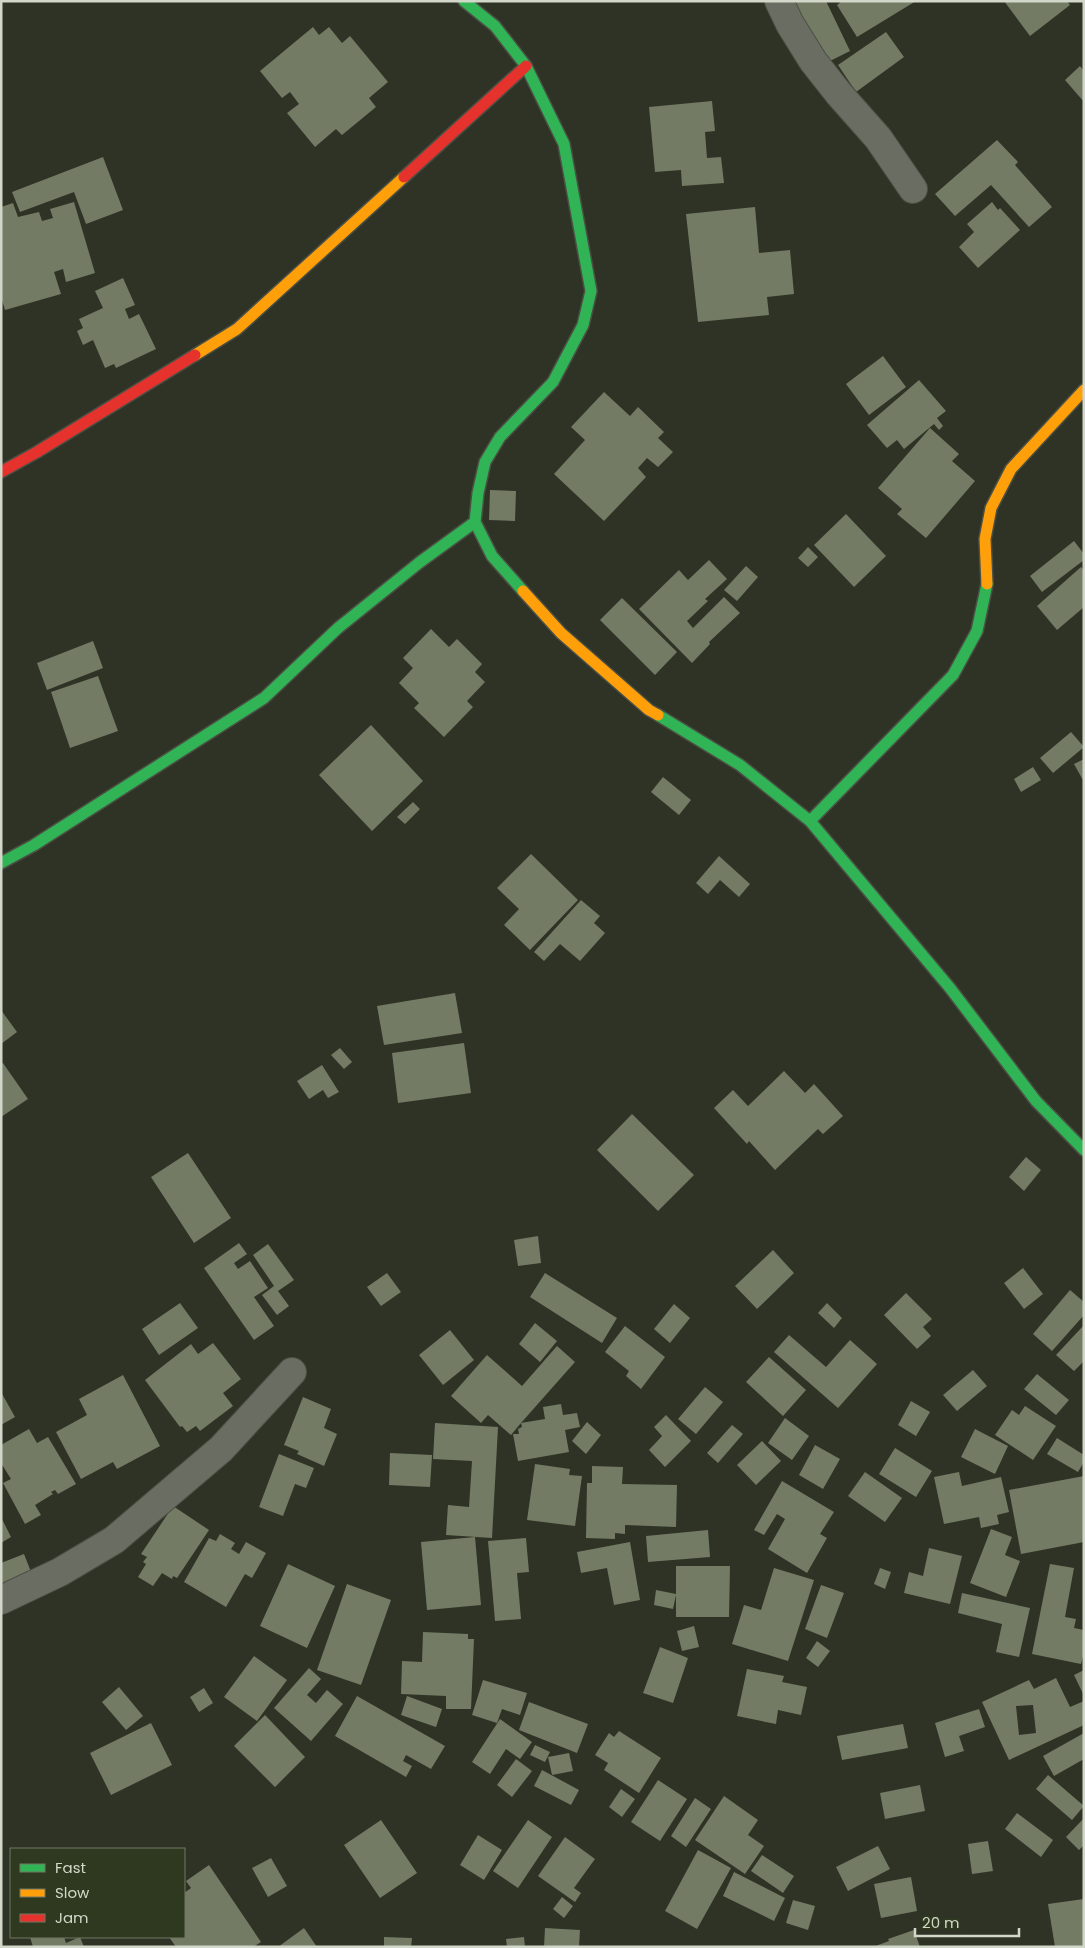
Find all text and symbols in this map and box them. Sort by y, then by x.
legend [10,1848,185,1938]
text: Fast [55,1857,86,1878]
text: Slow [55,1882,90,1903]
scale bar [915,1906,1019,1938]
text: Jam [55,1907,89,1928]
text: 20 m [922,1912,960,1933]

